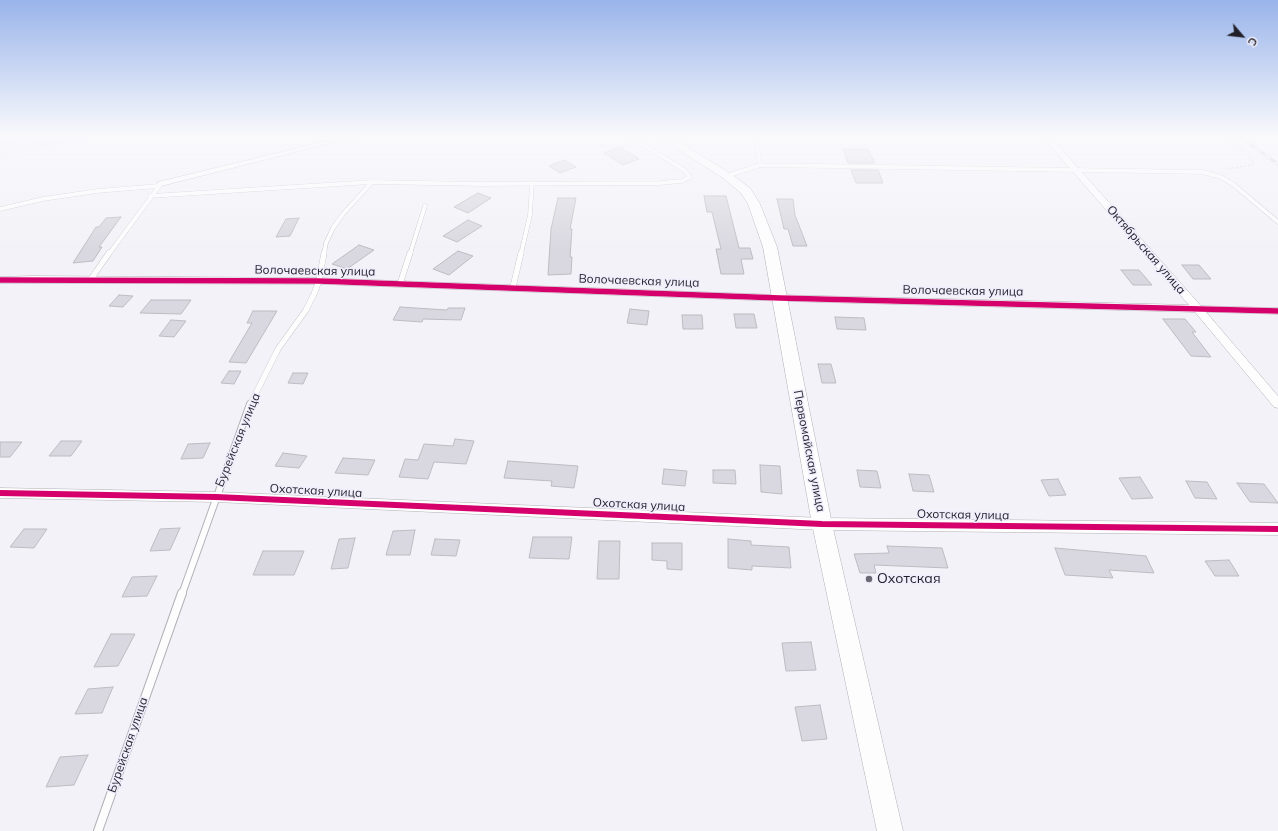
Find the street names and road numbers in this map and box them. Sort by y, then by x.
street label: Октябрьская улица [1103,203,1189,297]
street label: Волочаевская улица [254,263,376,279]
street label: Волочаевская улица [578,272,700,290]
street label: Волочаевская улица [902,283,1024,299]
street label: Первомайская улица [790,389,828,513]
street label: Бурейская улица [213,391,263,489]
street label: Охотская улица [269,481,363,501]
street label: Охотская улица [592,495,686,515]
street label: Охотская улица [917,507,1009,523]
street label: Бурейская улица [105,695,151,795]

